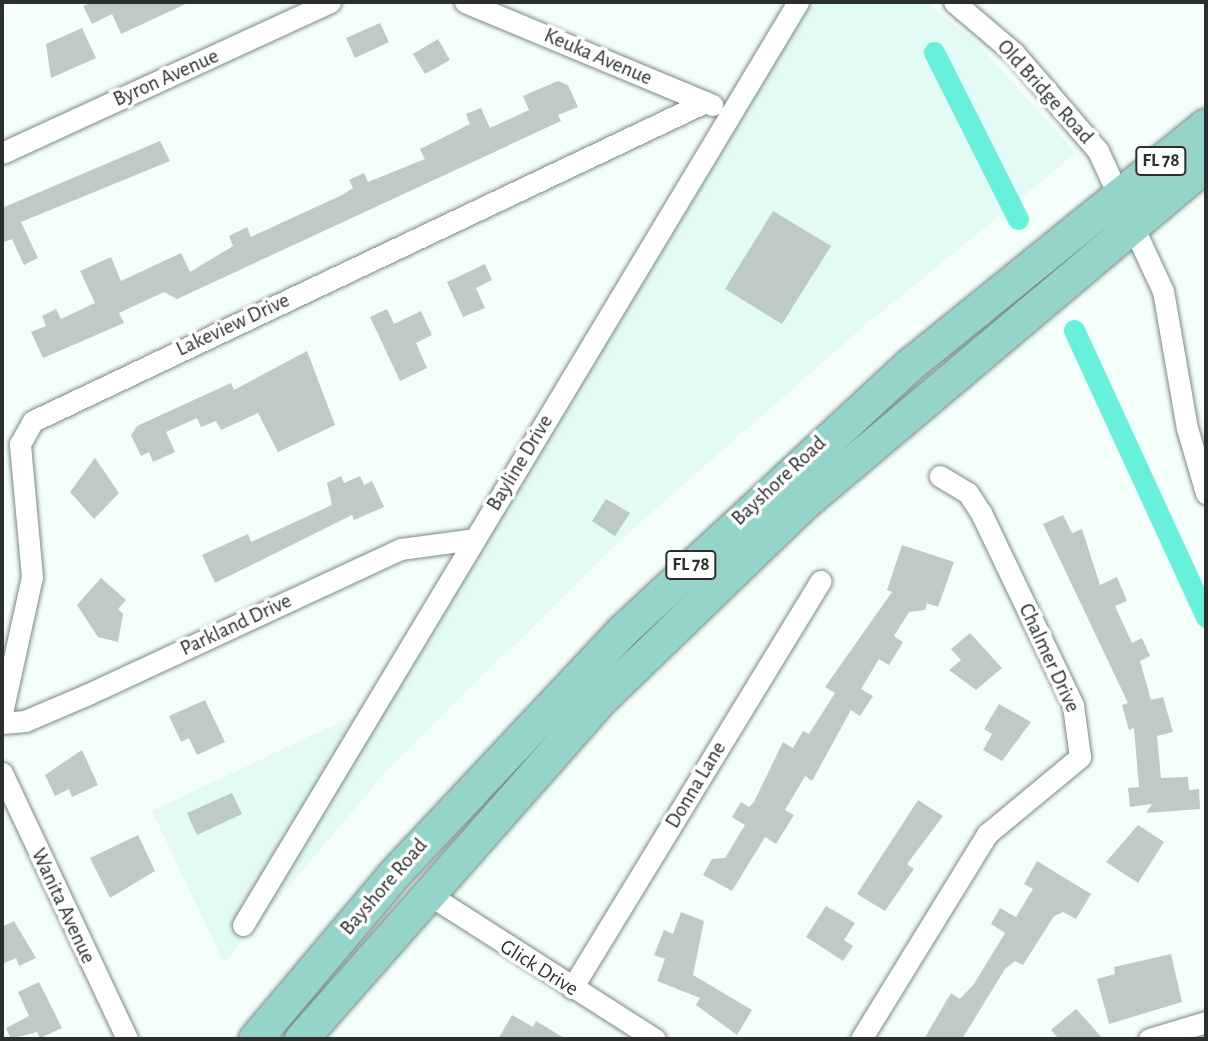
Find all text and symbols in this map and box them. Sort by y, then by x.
street label: Keuka Avenue [540,23,656,91]
street label: Old Bridge Road [992,35,1098,149]
street label: Byron Avenue [109,44,223,112]
road number: FL 78 [1135,146,1187,176]
street label: Lakeview Drive [172,288,294,362]
street label: Bayline Drive [481,410,559,516]
street label: Bayshore Road [726,431,832,531]
road number: FL 78 [665,550,717,580]
street label: Parkland Drive [176,588,296,662]
street label: Chalmer Drive [1013,600,1085,716]
street label: Donna Lane [660,737,732,833]
street label: Bayshore Road [335,833,433,941]
street label: Wanita Avenue [25,844,101,968]
street label: Glick Drive [495,934,583,1002]

